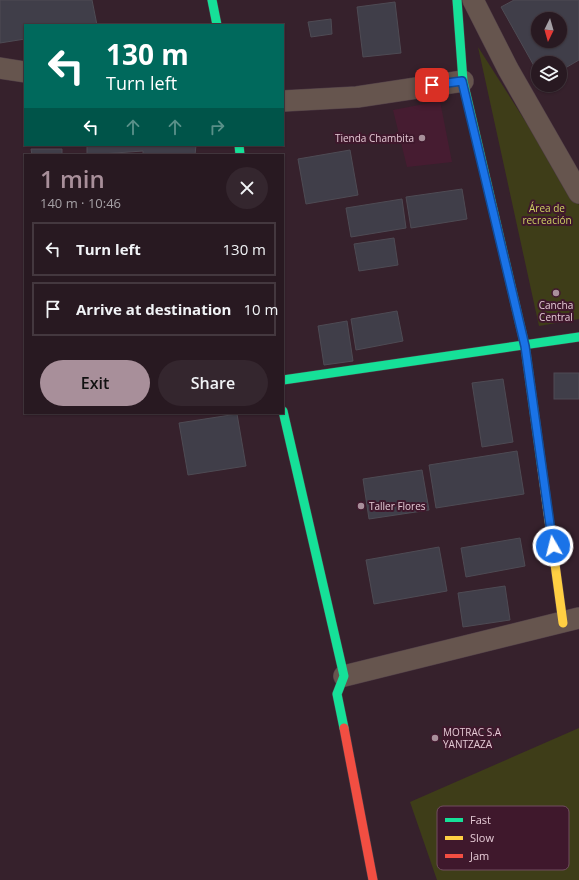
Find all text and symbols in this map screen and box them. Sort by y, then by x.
north arrow [531,12,567,48]
map controls [531,12,567,92]
text: 130 m [106,35,189,73]
icon: left [40,40,92,92]
button: layers [531,56,567,92]
pin [415,68,449,102]
text: Turn left [106,71,177,95]
icon: arrive [421,74,443,96]
icon: left [80,116,102,138]
icon: ahead [122,116,144,138]
icon: ahead [164,116,186,138]
icon: right [206,116,228,138]
place label: Tienda Chambita [335,131,414,145]
marker: Tienda Chambita [417,133,427,143]
text: 1 min [40,162,105,195]
button: close [226,167,268,209]
text: 140 m · 10:46 [40,194,121,212]
park label: Área de recreación [522,201,572,227]
icon: left [42,238,64,260]
text: Turn left [76,239,141,259]
text: 130 m [222,239,266,259]
marker: Cancha Central [551,288,561,298]
icon: arrive [42,298,64,320]
place label: Cancha Central [539,298,573,324]
text: Arrive at destination [76,299,231,319]
text: 10 m [243,299,278,319]
button: Exit [40,360,150,406]
button: Share [158,360,268,406]
place label: Taller Flores [369,499,426,513]
marker: Taller Flores [356,501,366,511]
position arrow [532,525,574,567]
place label: MOTRAC S.A YANTZAZA [443,725,502,751]
marker: MOTRAC S.A YANTZAZA [430,733,440,743]
legend [437,806,569,870]
text: Fast [470,812,491,827]
text: Slow [470,830,494,845]
text: Jam [469,848,489,863]

